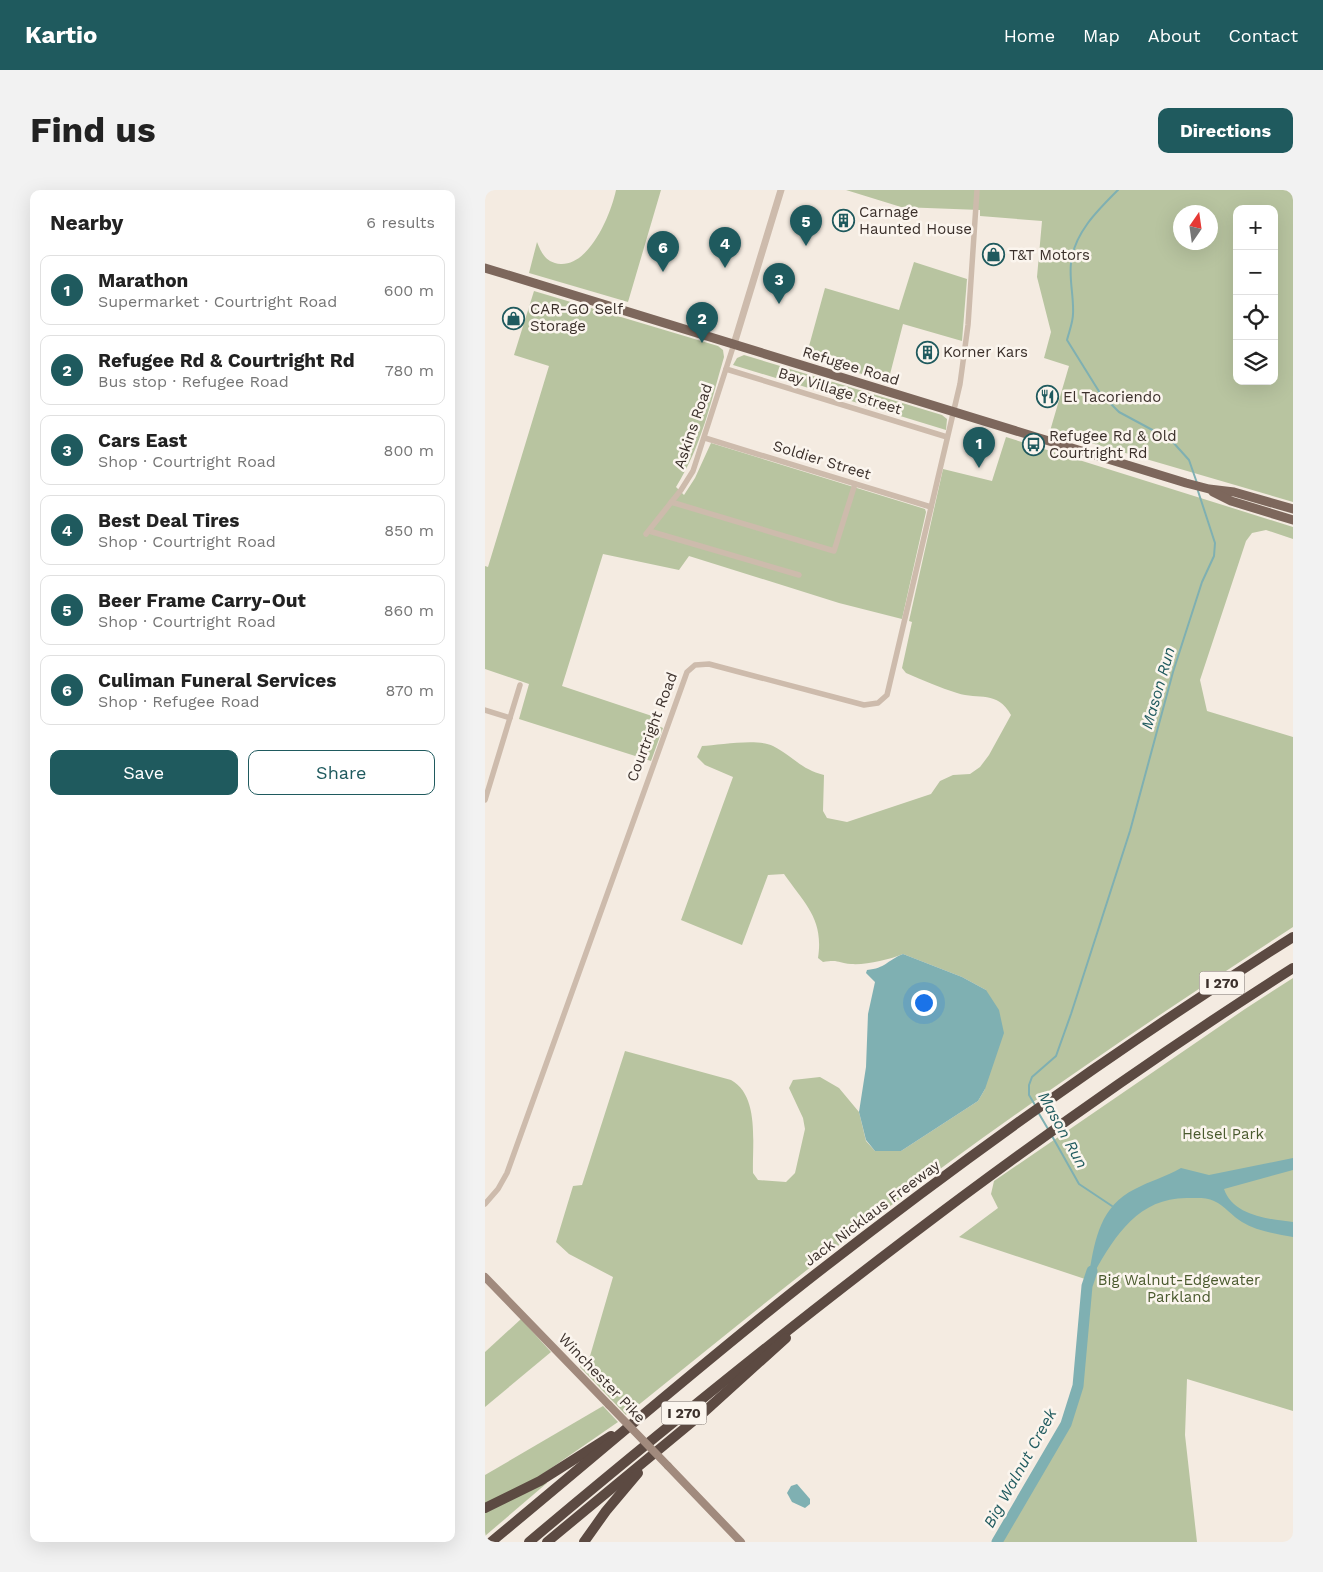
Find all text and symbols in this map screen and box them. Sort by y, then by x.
text: Kartio [25,21,97,49]
text: Home [1004,25,1055,46]
text: Map [1083,25,1120,46]
text: About [1148,25,1200,46]
text: Contact [1228,25,1298,46]
button: Directions [1158,108,1293,153]
text: Find us [30,109,156,151]
place label: Carnage Haunted House [859,203,972,238]
pin: 5 [790,205,822,246]
north arrow [1173,205,1218,250]
map controls [1233,205,1278,385]
button: + [1233,205,1278,250]
building icon: Carnage Haunted House [831,209,855,233]
text: Nearby [50,210,123,235]
text: 6 results [366,213,435,232]
pin: 4 [709,227,741,268]
pin: 6 [647,231,679,272]
shop icon: T&T Motors [981,243,1005,267]
place label: T&T Motors [1009,246,1090,264]
button: − [1233,250,1278,295]
pin: 3 [763,263,795,304]
text: Marathon [98,269,188,292]
text: 1 [64,281,70,300]
text: 600 m [384,281,434,300]
text: Supermarket · Courtright Road [98,292,337,311]
button: locate [1233,295,1278,340]
place label: CAR-GO Self Storage [530,300,623,335]
pin: 2 [686,302,718,343]
shop icon: CAR-GO Self Storage [502,306,526,330]
building icon: Korner Kars [915,340,939,364]
button: layers [1233,340,1278,385]
street label: Refugee Road [800,343,902,389]
place label: Korner Kars [943,343,1028,361]
text: Refugee Rd & Courtright Rd [98,349,355,372]
text: 2 [62,361,72,380]
text: 780 m [385,361,434,380]
street label: Bay Village Street [776,364,905,419]
text: Bus stop · Refugee Road [98,372,289,391]
street label: Askins Road [670,381,716,471]
restaurant icon: El Tacoriendo [1035,385,1059,409]
place label: El Tacoriendo [1063,388,1161,406]
pin: 1 [963,427,995,468]
place label: Refugee Rd & Old Courtright Rd [1049,427,1177,462]
text: Cars East [98,429,187,452]
bus stop icon: Refugee Rd & Old Courtright Rd [1021,433,1045,457]
street label: Soldier Street [771,437,874,484]
text: 3 [62,441,72,460]
text: 800 m [384,441,434,460]
text: Shop · Courtright Road [98,452,276,471]
text: Best Deal Tires [98,509,239,532]
text: 4 [62,521,72,540]
text: 850 m [384,521,434,540]
text: Shop · Courtright Road [98,532,276,551]
text: Beer Frame Carry-Out [98,589,306,612]
text: 5 [62,601,72,620]
text: 860 m [384,601,434,620]
text: Shop · Courtright Road [98,612,276,631]
water label: Mason Run [1137,645,1179,731]
text: Culiman Funeral Services [98,669,336,692]
street label: Courtright Road [623,670,681,784]
text: 6 [62,681,72,700]
text: 870 m [385,681,434,700]
text: Shop · Refugee Road [98,692,260,711]
button: Save [50,750,238,795]
button: Share [248,750,435,795]
road number: I 270 [1199,971,1245,994]
your location [911,990,937,1016]
water label: Mason Run [1034,1088,1092,1172]
park label: Helsel Park [1182,1125,1265,1143]
street label: Jack Nicklaus Freeway [801,1156,944,1270]
park label: Big Walnut-Edgewater Parkland [1098,1271,1260,1306]
street label: Winchester Pike [555,1329,649,1427]
road number: I 270 [661,1402,707,1424]
water label: Big Walnut Creek [979,1404,1061,1531]

